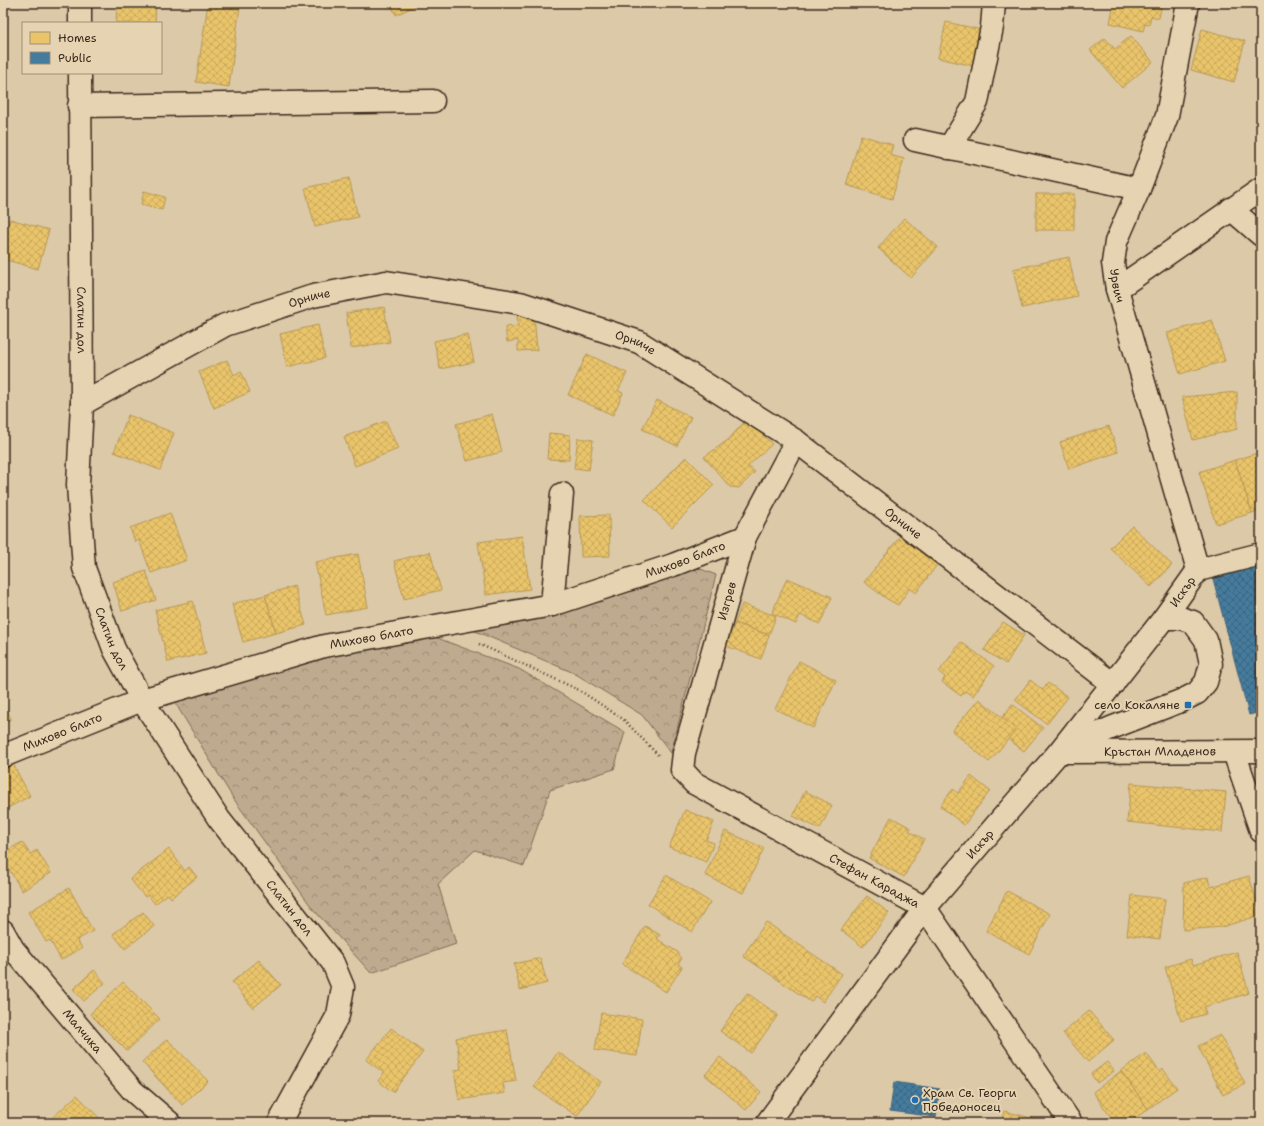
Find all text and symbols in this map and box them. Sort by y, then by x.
legend [22,22,162,74]
text: Homes [58,30,97,46]
text: Public [58,50,92,66]
street label: Урвич [1106,267,1129,304]
street label: Орниче [286,285,332,312]
street label: Слатин дол [73,286,90,354]
street label: Орниче [613,327,659,359]
street label: Орниче [881,504,925,543]
street label: Михово блато [643,537,728,582]
street label: Искър [1166,573,1199,610]
street label: Изгрев [714,580,740,622]
street label: Слатин дол [91,605,132,673]
street label: Михово блато [328,622,415,653]
place label: село Кокаляне [1094,697,1180,713]
marker: село Кокаляне [1183,700,1193,710]
street label: Михово блато [20,709,105,755]
street label: Кръстан Младенов [1104,743,1216,760]
street label: Искър [963,826,997,862]
street label: Стефан Караджа [826,850,923,912]
street label: Слатин дол [262,877,317,939]
street label: Малчика [59,1005,106,1057]
place label: Храм Св. Георги Победоносец [923,1085,1017,1115]
marker: Храм Св. Георги Победоносец [910,1095,920,1105]

